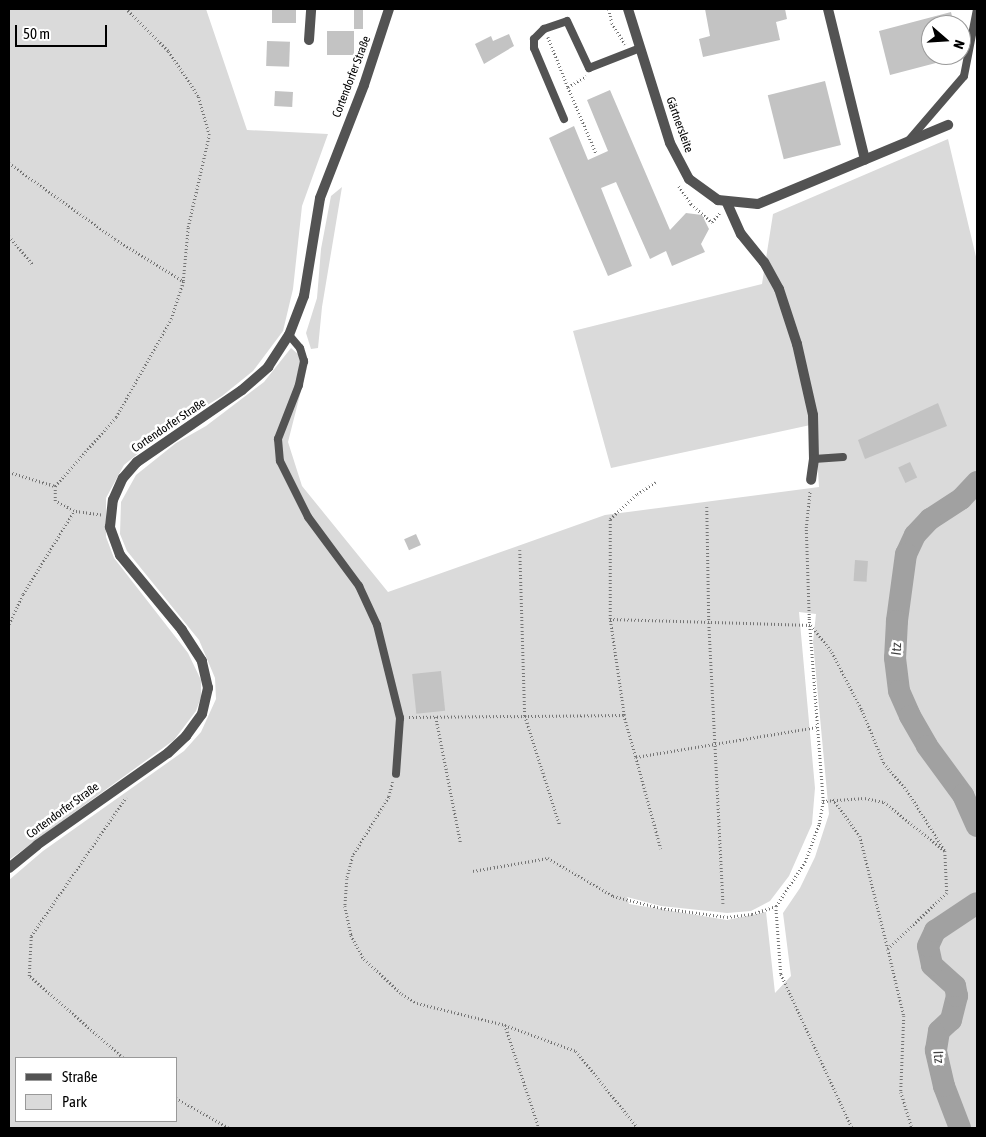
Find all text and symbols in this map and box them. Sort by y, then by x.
scale bar [18,15,110,47]
north arrow [921,15,971,65]
text: 50 m [23,25,50,42]
street label: Cortendorfer Straße [330,34,374,120]
text: N [950,38,968,51]
street label: Gärtnersleite [662,95,696,155]
street label: Cortendorfer Straße [129,396,209,456]
water label: Itz [887,643,905,655]
street label: Cortendorfer Straße [24,780,102,842]
water label: Itz [930,1050,948,1064]
legend [15,1057,178,1122]
text: Straße [62,1068,98,1085]
text: Park [62,1093,87,1110]

